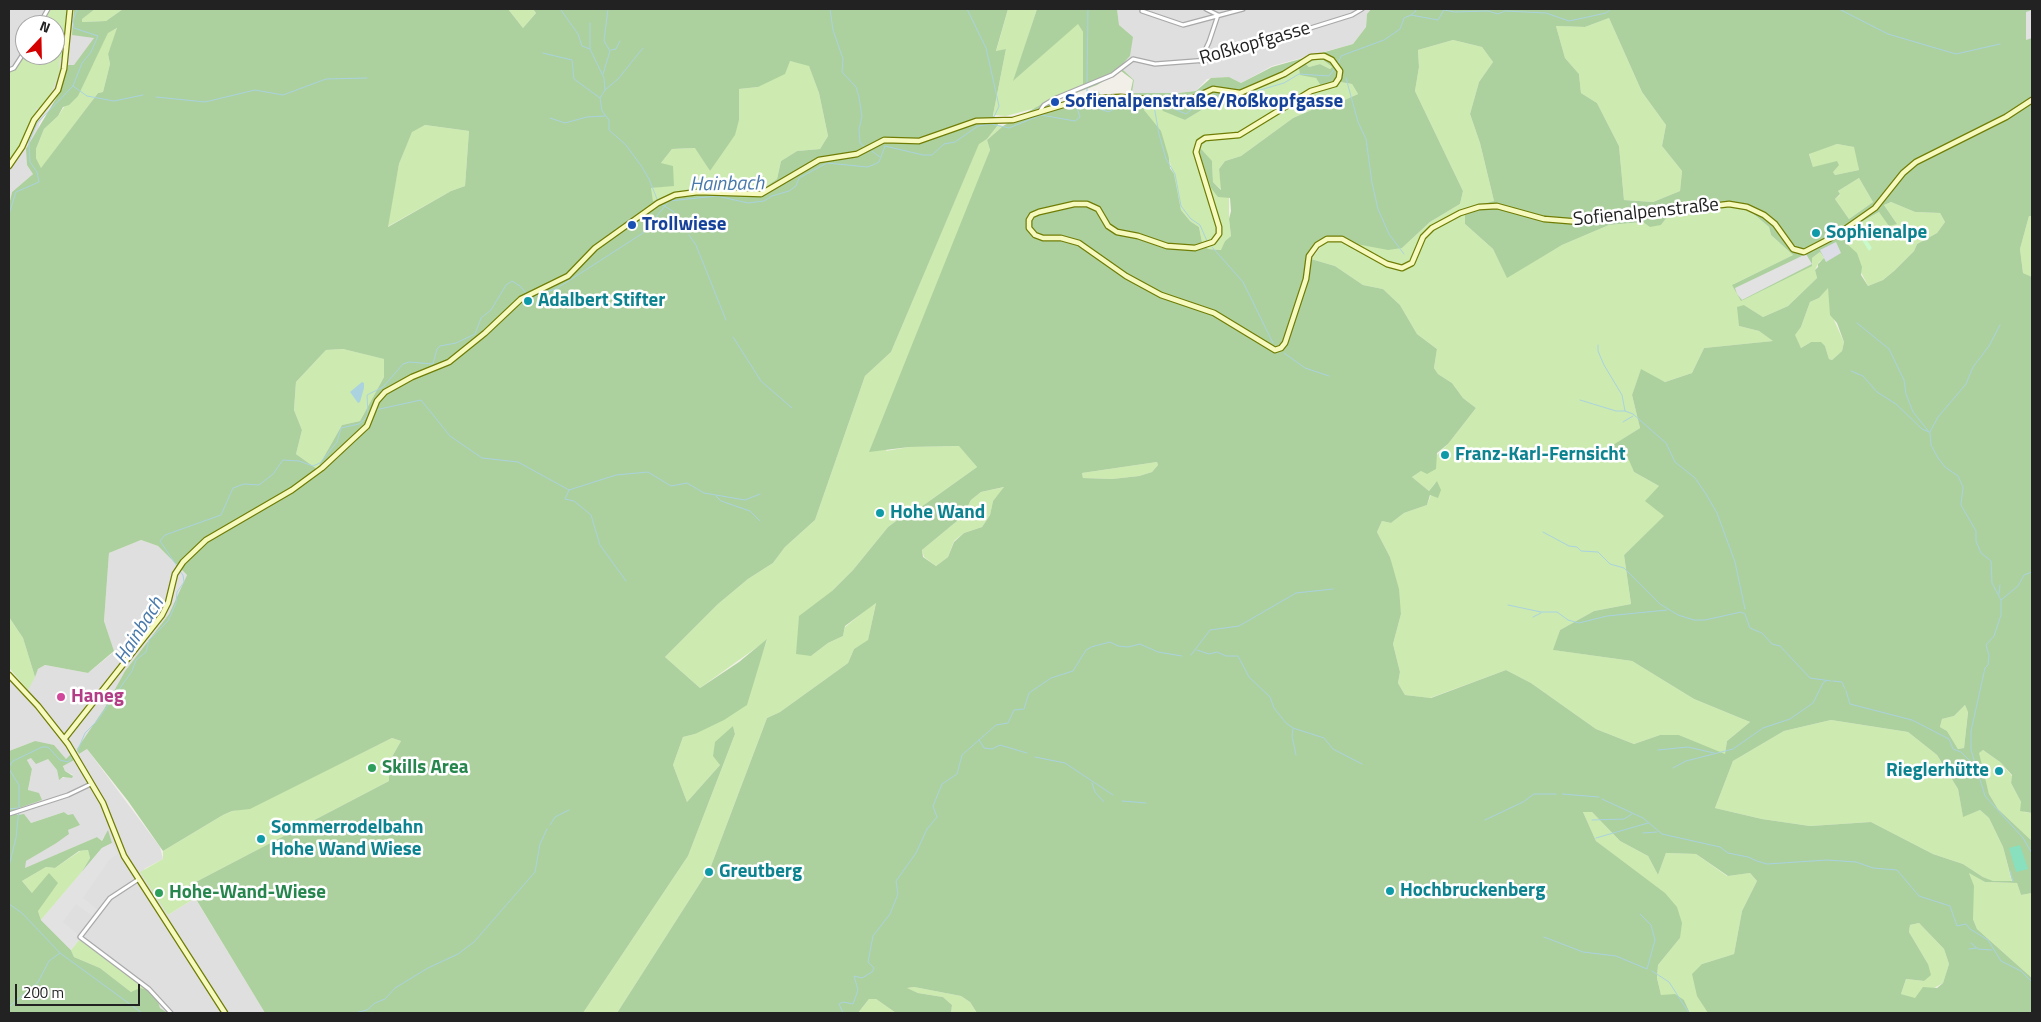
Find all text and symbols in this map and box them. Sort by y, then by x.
north arrow [15,15,65,65]
text: N [37,15,53,38]
street label: Roßkopfgasse [1197,17,1313,71]
place label: Sofienalpenstraße/Roßkopfgasse [1065,91,1343,113]
marker: Sofienalpenstraße/Roßkopfgasse [1049,96,1061,108]
water label: Hainbach [690,172,764,198]
street label: Sofienalpenstraße [1572,194,1720,232]
place label: Trollwiese [642,214,726,236]
marker: Trollwiese [626,219,638,231]
place label: Sophienalpe [1826,222,1927,244]
marker: Sophienalpe [1810,227,1822,239]
place label: Adalbert Stifter [538,290,665,312]
marker: Adalbert Stifter [522,295,534,307]
place label: Franz-Karl-Fernsicht [1455,444,1626,466]
marker: Franz-Karl-Fernsicht [1439,449,1451,461]
place label: Hohe Wand [890,502,985,524]
marker: Hohe Wand [874,507,886,519]
water label: Hainbach [110,593,170,669]
place label: Haneg [71,686,124,708]
marker: Haneg [55,691,67,703]
place label: Skills Area [382,757,468,779]
place label: Rieglerhütte [1886,760,1989,782]
marker: Skills Area [366,762,378,774]
marker: Rieglerhütte [1993,765,2005,777]
place label: Sommerrodelbahn Hohe Wand Wiese [271,817,424,861]
marker: Sommerrodelbahn Hohe Wand Wiese [255,833,267,845]
place label: Greutberg [719,861,802,883]
marker: Greutberg [703,866,715,878]
place label: Hochbruckenberg [1400,880,1545,902]
place label: Hohe-Wand-Wiese [169,882,326,904]
marker: Hochbruckenberg [1384,885,1396,897]
marker: Hohe-Wand-Wiese [153,887,165,899]
scale bar [18,974,142,1006]
text: 200 m [23,981,64,1004]

